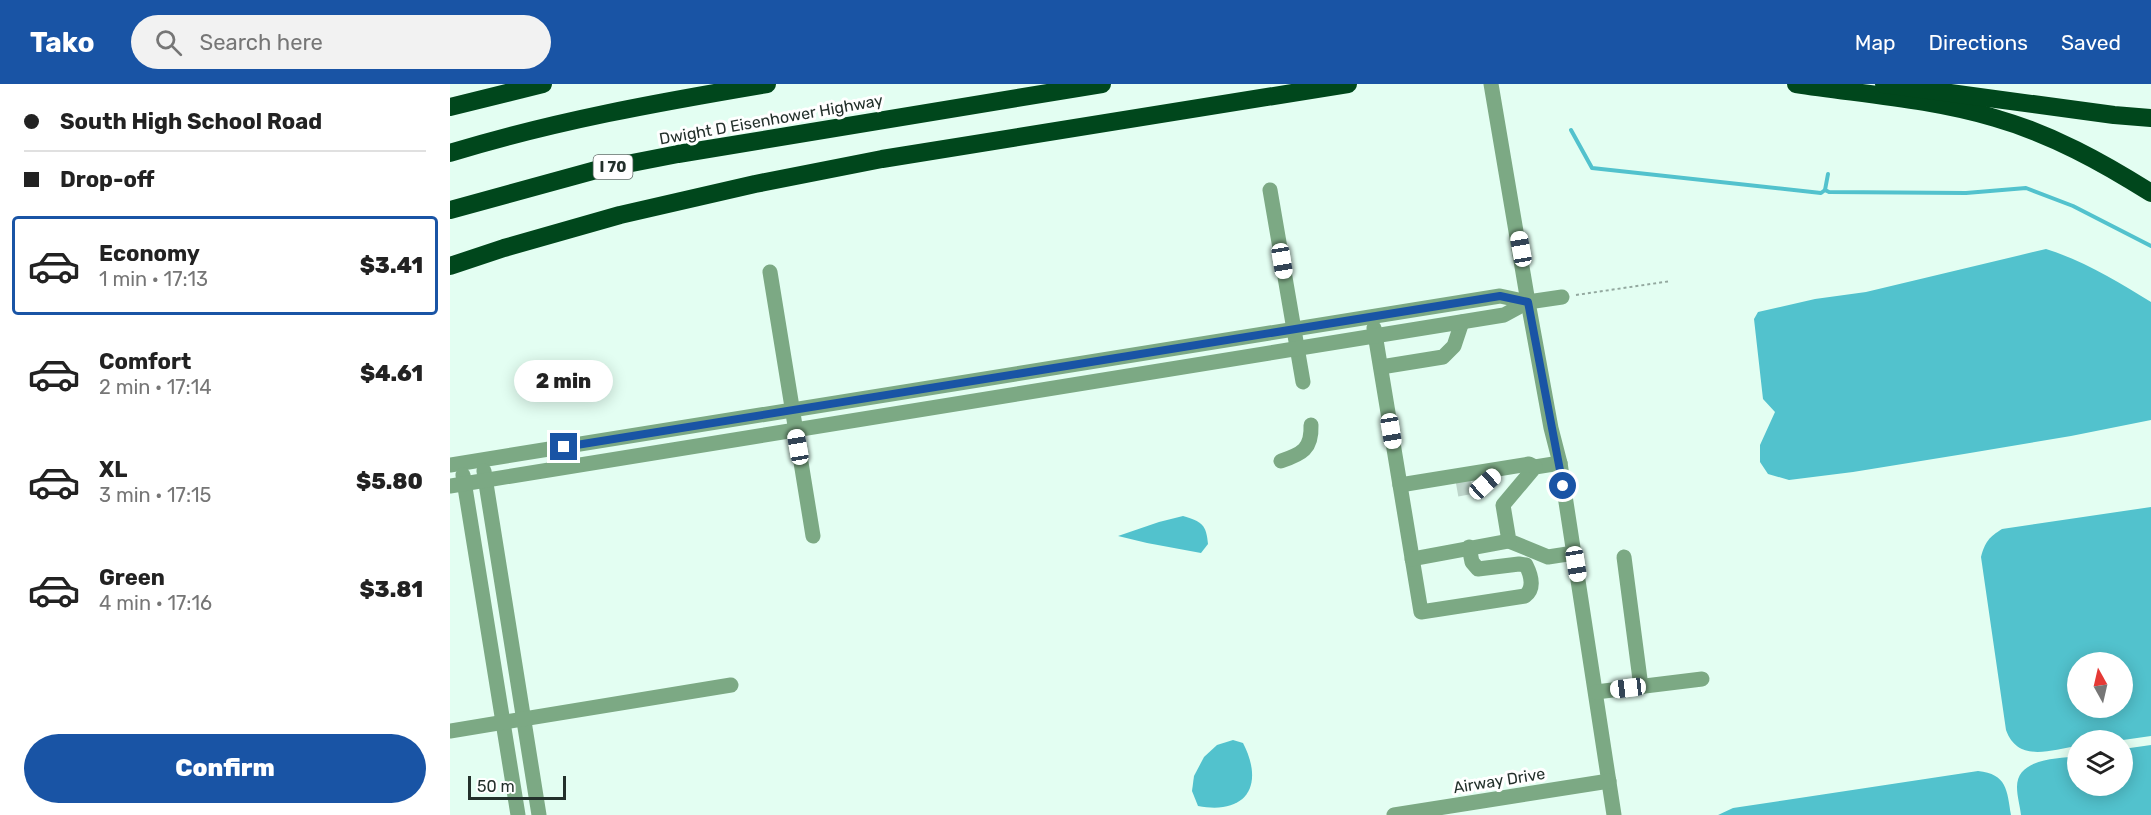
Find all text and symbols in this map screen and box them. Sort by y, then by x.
search box [131,15,551,69]
text: Tako [30,26,95,59]
icon: search [152,26,185,59]
text: Search here [200,29,323,56]
text: Map [1855,30,1896,55]
text: Directions [1929,30,2028,55]
text: Saved [2061,30,2121,55]
street label: Dwight D Eisenhower Highway [658,90,885,149]
text: South High School Road [60,108,322,135]
road number: I 70 [594,155,632,179]
text: Drop-off [60,166,155,193]
car [1509,230,1533,268]
icon: car [27,239,81,293]
text: Economy [99,240,200,267]
car [1270,242,1294,280]
text: $3.41 [360,252,423,279]
text: 1 min · 17:13 [99,267,208,291]
icon: car [27,347,81,401]
text: Comfort [99,348,191,375]
text: $4.61 [360,360,423,387]
callout: 2 min [514,360,614,402]
text: 2 min [536,369,591,393]
text: 2 min · 17:14 [99,375,212,399]
car [1379,412,1403,450]
car [786,428,810,466]
route end [550,433,577,460]
icon: car [27,455,81,509]
text: XL [99,456,127,483]
car [1466,465,1504,503]
text: $5.80 [356,468,423,495]
route start [1549,472,1576,499]
text: 3 min · 17:15 [99,483,211,507]
car [1564,545,1588,583]
icon: car [27,563,81,617]
text: Green [99,564,165,591]
text: $3.81 [359,576,423,603]
text: 4 min · 17:16 [99,591,212,615]
north arrow [2067,652,2133,718]
map controls [2067,652,2133,796]
car [1609,677,1647,699]
button: layers [2067,730,2133,796]
button: Confirm [24,734,426,803]
street label: Airway Drive [1452,764,1546,797]
scale bar [468,773,566,800]
text: 50 m [477,777,515,796]

